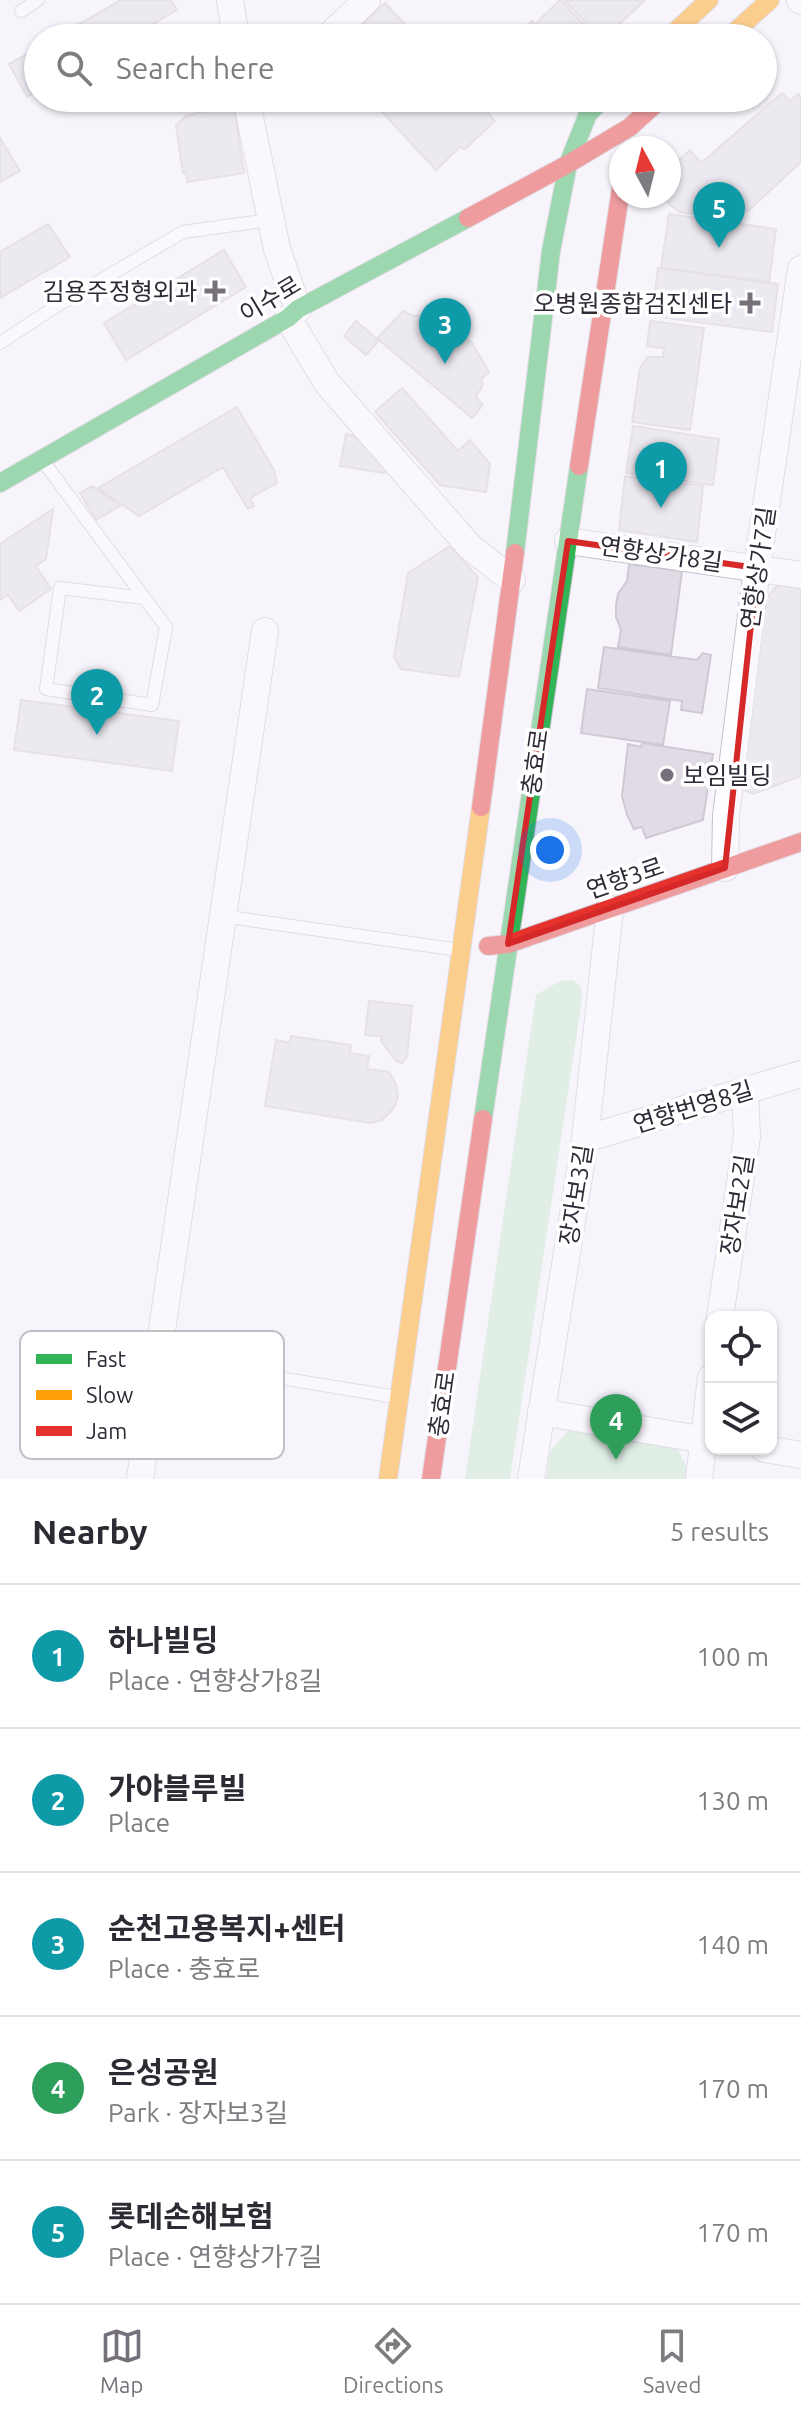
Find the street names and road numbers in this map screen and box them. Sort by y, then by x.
street label: 이수로 [235,270,305,328]
street label: 연향상가7길 [736,505,780,631]
street label: 연향상가8길 [598,532,724,576]
street label: 충효로 [517,727,553,797]
street label: 연향3로 [583,852,667,904]
street label: 연향번영8길 [630,1076,756,1138]
street label: 장자보3길 [555,1143,597,1247]
street label: 장자보2길 [716,1153,758,1257]
street label: 충효로 [424,1369,460,1439]

